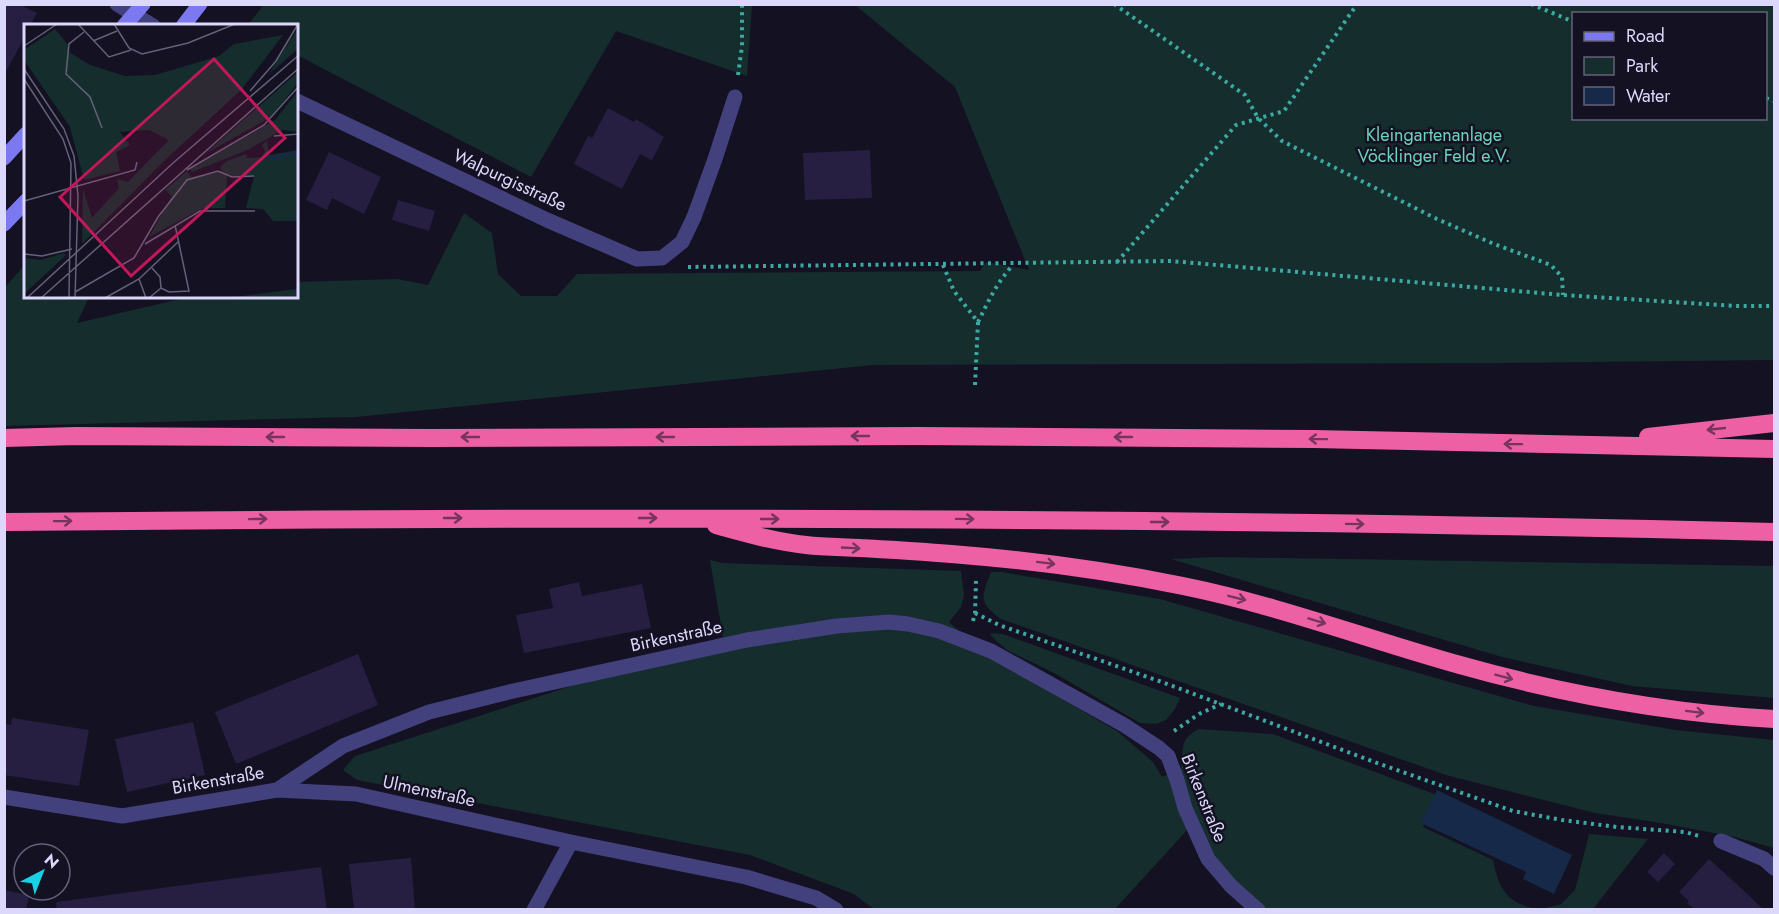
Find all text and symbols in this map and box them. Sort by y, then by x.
legend [1572,12,1767,120]
text: Road [1626,23,1665,49]
inset map [24,24,298,298]
text: Park [1626,53,1658,79]
text: Water [1626,83,1671,109]
park label: Kleingartenanlage Vöcklinger Feld e.V. [1358,122,1510,169]
street label: Walpurgisstraße [449,142,571,218]
one-way arrow [1707,424,1727,435]
one-way arrow [850,430,870,442]
one-way arrow [265,431,285,443]
one-way arrow [655,431,675,443]
one-way arrow [1114,431,1134,443]
one-way arrow [460,432,480,443]
one-way arrow [1309,433,1329,445]
one-way arrow [1504,438,1524,450]
one-way arrow [442,512,462,524]
one-way arrow [637,512,657,524]
one-way arrow [247,513,267,525]
one-way arrow [760,513,780,525]
one-way arrow [955,514,975,525]
one-way arrow [52,515,72,527]
one-way arrow [1150,516,1170,528]
one-way arrow [1345,518,1365,529]
one-way arrow [841,542,861,553]
one-way arrow [1035,558,1055,569]
one-way arrow [1227,592,1246,604]
street label: Birkenstraße [628,614,724,658]
one-way arrow [1307,616,1326,627]
one-way arrow [1494,671,1513,683]
one-way arrow [1685,707,1705,718]
street label: Birkenstraße [1175,750,1233,846]
street label: Birkenstraße [170,759,266,801]
street label: Ulmenstraße [380,769,478,813]
north arrow [12,842,72,902]
text: N [39,848,64,874]

